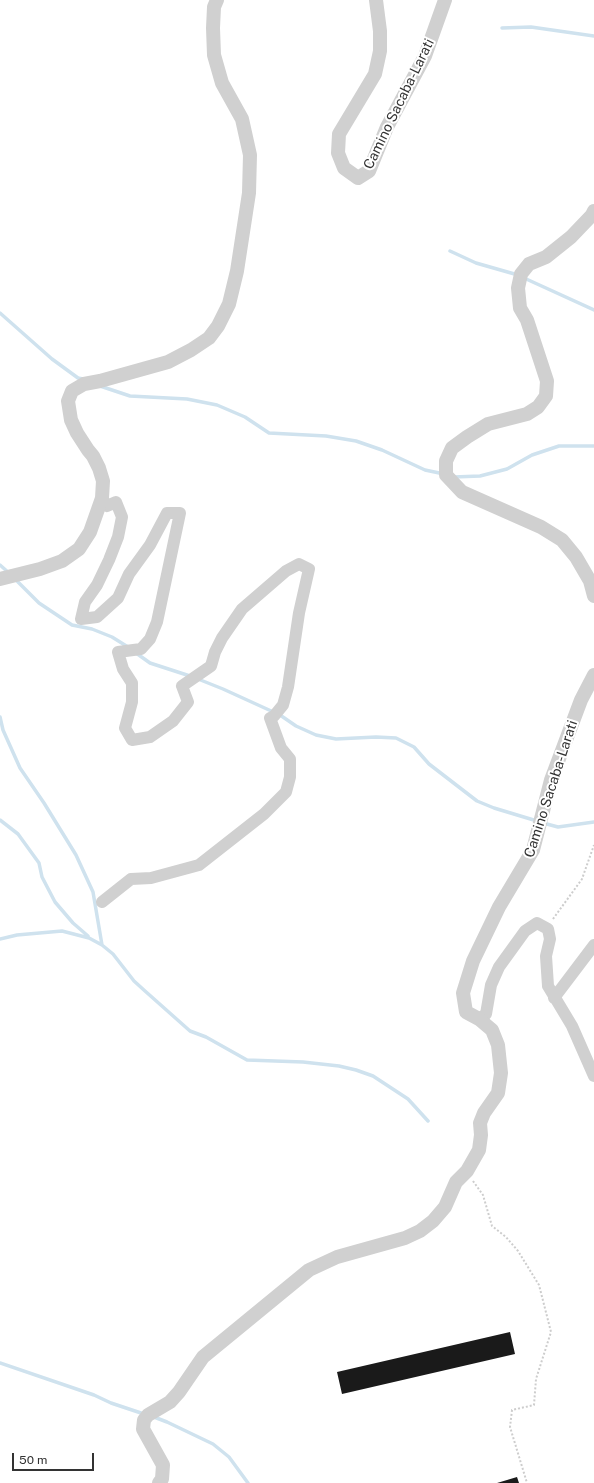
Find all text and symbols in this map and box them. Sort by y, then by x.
street label: Camino Sacaba-Larati [360,36,438,172]
street label: Camino Sacaba-Larati [521,718,581,860]
scale bar [14,1445,96,1471]
text: 50 m [19,1453,47,1467]

